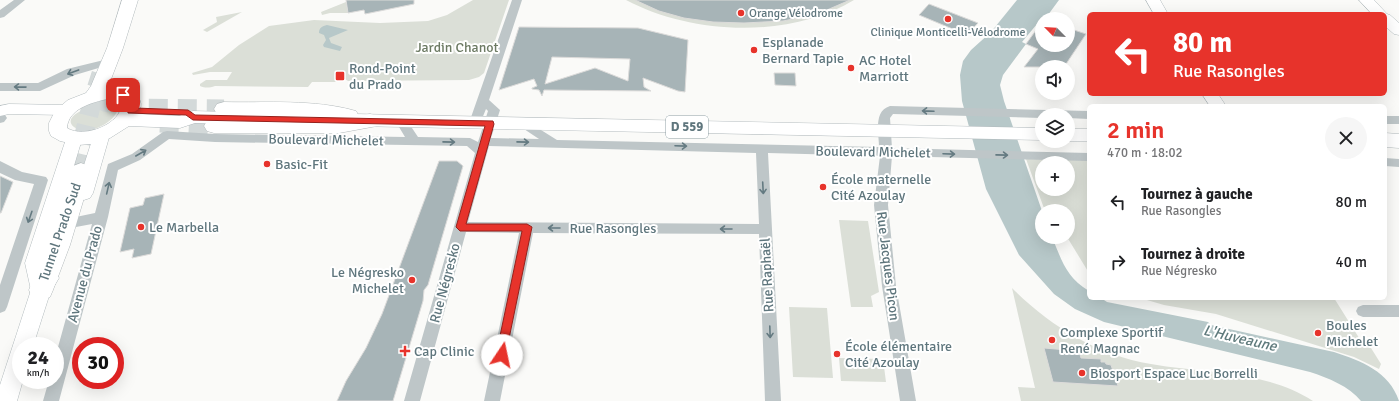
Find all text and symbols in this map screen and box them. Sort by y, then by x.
place label: Orange Vélodrome [749,6,843,21]
marker: Orange Vélodrome [736,8,746,18]
north arrow [1035,12,1075,52]
map controls [1035,12,1075,244]
marker: Clinique Monticelli-Vélodrome [943,14,953,24]
place label: Clinique Monticelli-Vélodrome [870,25,1026,40]
text: 80 m [1173,26,1232,60]
icon: left [1107,28,1159,80]
place label: Esplanade Bernard Tapie [762,34,844,67]
park label: Jardin Chanot [416,39,498,56]
marker: Esplanade Bernard Tapie [749,45,759,55]
place label: AC Hotel Marriott [859,52,911,85]
place label: Rond-Point du Prado [349,60,416,93]
button: sound [1035,60,1075,100]
text: Rue Rasongles [1173,60,1285,82]
marker: AC Hotel Marriott [846,63,856,73]
one-way arrow [67,68,79,76]
marker: Rond-Point du Prado [334,70,346,82]
pin [106,78,140,112]
one-way arrow [14,83,27,91]
icon: arrive [112,84,134,106]
one-way arrow [922,107,935,115]
button: layers [1035,108,1075,148]
text: 2 min [1107,115,1164,145]
road number: D 559 [666,116,708,138]
button: close [1325,117,1367,159]
street label: Boulevard Michelet [268,130,384,150]
one-way arrow [442,138,455,146]
one-way arrow [516,138,529,146]
street label: Boulevard Michelet [815,142,931,162]
one-way arrow [674,143,687,150]
text: 470 m · 18:02 [1107,145,1183,161]
one-way arrow [135,149,147,157]
one-way arrow [942,150,955,158]
one-way arrow [995,151,1008,159]
place label: Basic-Fit [275,156,328,173]
button: + [1035,156,1075,196]
marker: Basic-Fit [262,159,272,169]
place label: École maternelle Cité Azoulay [831,171,931,204]
street label: Tunnel Prado Sud [35,180,85,284]
one-way arrow [104,181,112,194]
one-way arrow [760,181,767,194]
marker: École maternelle Cité Azoulay [818,182,828,192]
text: Tournez à gauche [1141,185,1253,203]
icon: left [1107,191,1129,213]
text: 80 m [1336,193,1367,211]
text: Rue Rasongles [1141,203,1222,219]
button: − [1035,204,1075,244]
street label: Rue Jacques Picon [873,210,903,322]
one-way arrow [25,211,33,223]
place label: Le Marbella [149,219,219,236]
street label: Rue Rasongles [570,220,656,237]
marker: Le Marbella [136,222,146,232]
street label: Avenue du Prado [64,224,106,324]
one-way arrow [548,224,561,232]
one-way arrow [720,225,733,233]
street label: Rue Raphaël [757,237,777,313]
street label: Rue Négresko [426,241,464,325]
text: Tournez à droite [1141,245,1245,263]
icon: right [1107,251,1129,273]
text: 40 m [1336,253,1367,271]
text: Rue Négresko [1141,263,1217,279]
place label: Le Négresko Michelet [331,264,404,297]
marker: Le Négresko Michelet [407,275,417,285]
place label: Boules Michelet [1326,317,1378,350]
water label: L'Huveaune [1202,321,1280,356]
place label: Complexe Sportif René Magnac [1060,324,1164,357]
one-way arrow [766,325,774,338]
marker: Boules Michelet [1313,328,1323,338]
position arrow [481,334,523,376]
marker: Complexe Sportif René Magnac [1047,335,1057,345]
speed limit sign: 30 [72,337,124,389]
place label: École élémentaire Cité Azoulay [845,338,952,371]
place label: Cap Clinic [414,343,475,360]
text: 24 [27,345,49,370]
marker: Cap Clinic [399,345,411,357]
marker: École élémentaire Cité Azoulay [832,349,842,359]
place label: Biosport Espace Luc Borrelli [1090,365,1258,382]
text: km/h [27,367,49,379]
marker: Biosport Espace Luc Borrelli [1077,368,1087,378]

